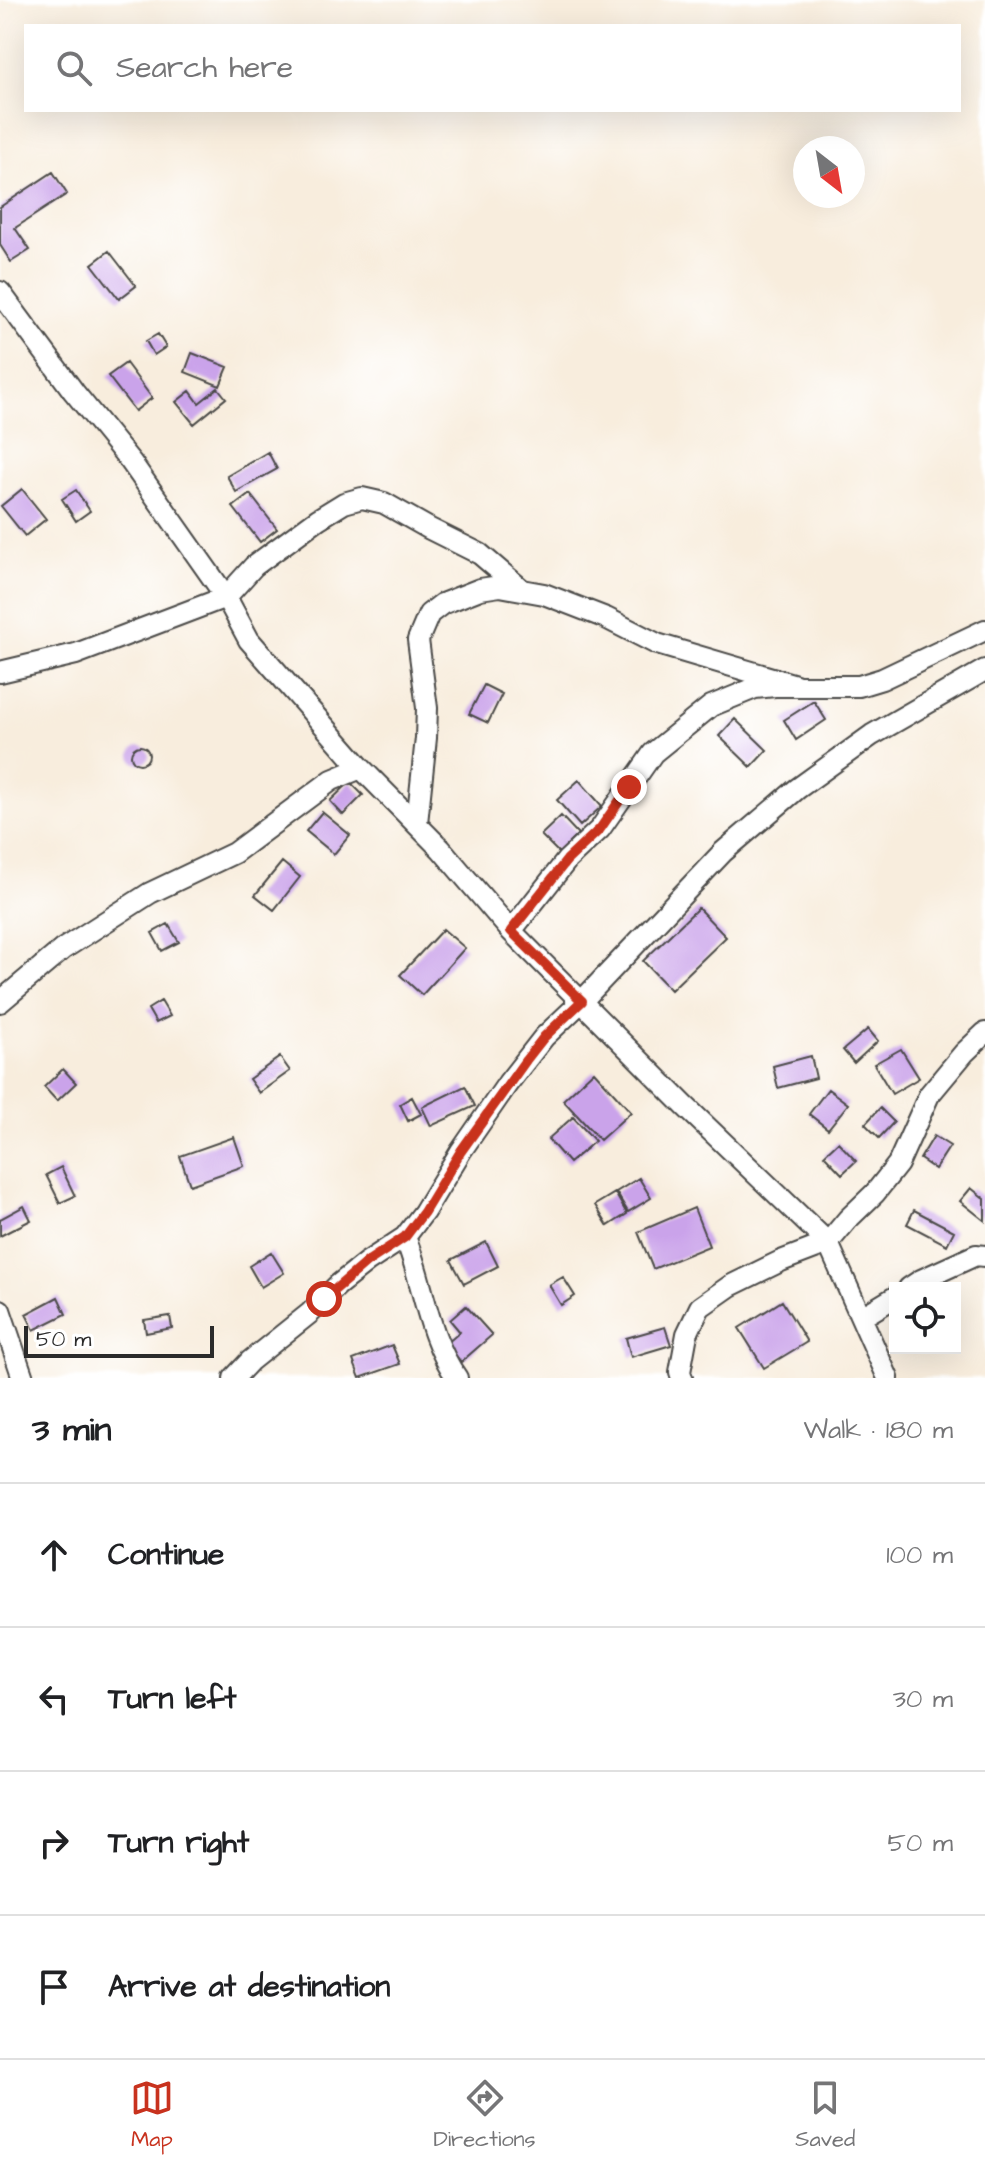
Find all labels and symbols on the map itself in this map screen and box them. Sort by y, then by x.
north arrow [793,136,865,208]
route end [611,769,647,805]
route start [306,1281,342,1317]
scale bar [24,1322,214,1358]

